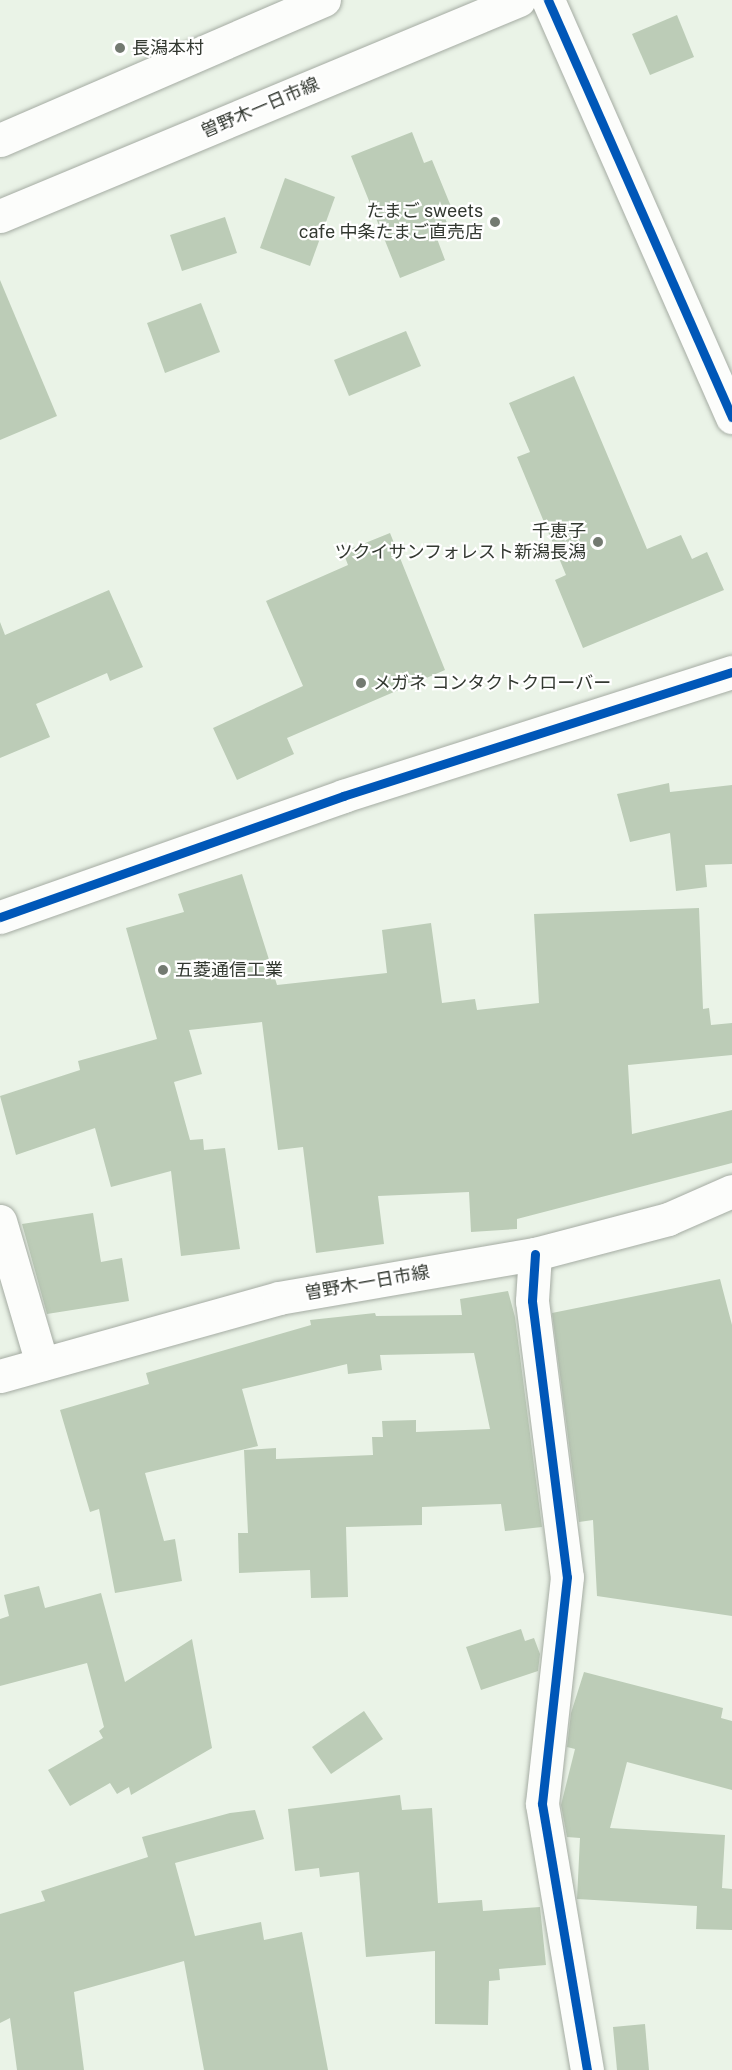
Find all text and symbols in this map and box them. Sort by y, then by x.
place label: 長潟本村 [132,37,204,59]
marker: 長潟本村 [113,41,127,55]
street label: 曽野木一日市線 [198,73,322,143]
place label: たまご sweets cafe 中条たまご直売店 [298,201,483,244]
marker: たまご sweets cafe 中条たまご直売店 [488,215,502,229]
place label: 千恵子 ツクイサンフォレスト新潟長潟 [334,521,586,564]
marker: 千恵子 ツクイサンフォレスト新潟長潟 [591,535,605,549]
place label: メガネ コンタクトクローバー [373,672,611,694]
marker: メガネ コンタクトクローバー [354,676,368,690]
place label: 五菱通信工業 [175,959,283,981]
marker: 五菱通信工業 [156,963,170,977]
street label: 曽野木一日市線 [303,1261,431,1305]

